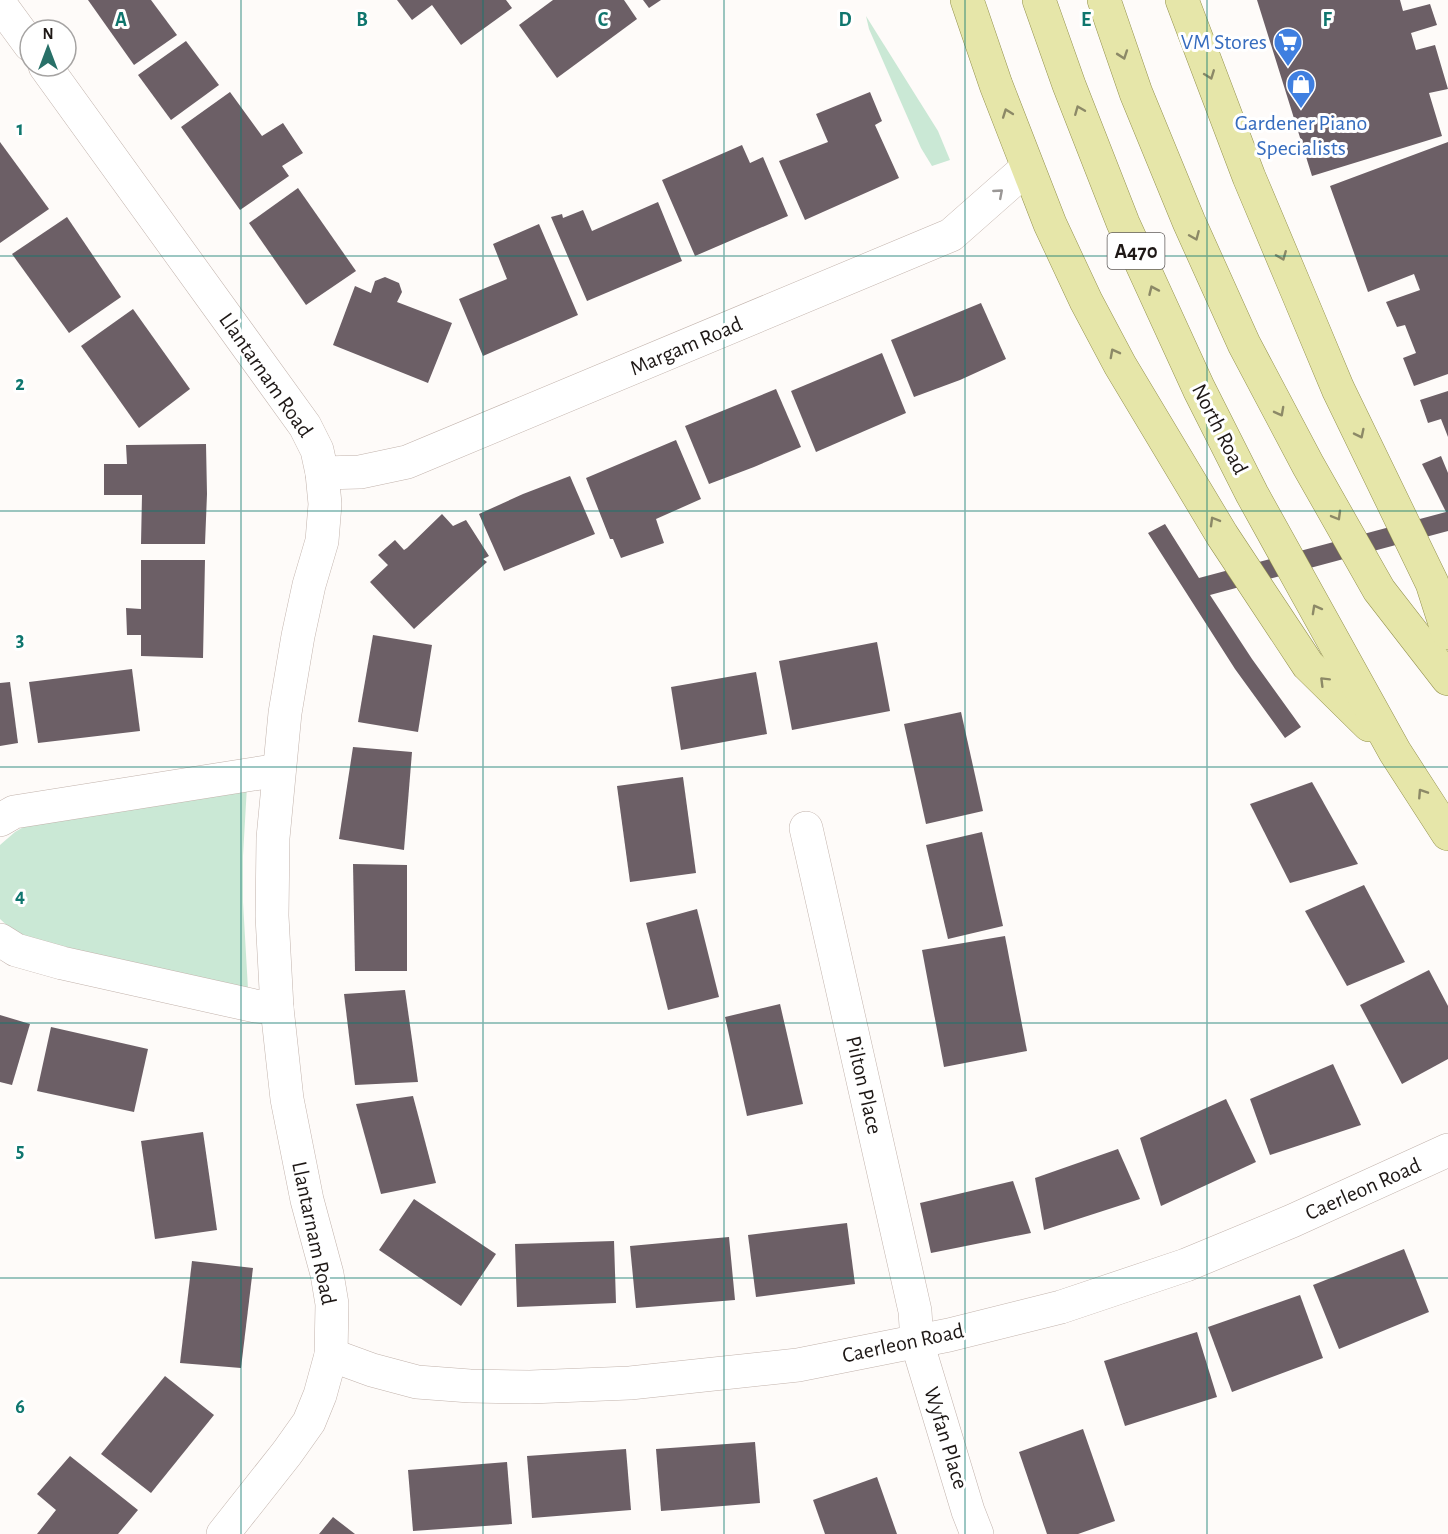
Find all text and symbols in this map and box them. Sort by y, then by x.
text: A [115,10,127,30]
text: B [356,10,368,30]
text: C [598,10,609,30]
text: D [838,10,852,30]
text: E [1081,10,1091,30]
text: F [1322,10,1332,30]
north arrow [18,18,78,78]
text: N [42,26,54,42]
supermarket icon: VM Stores [1272,26,1304,68]
place label: VM Stores [1181,31,1267,53]
one-way arrow [1115,49,1128,60]
shop icon: Gardener Piano Specialists [1285,68,1317,110]
one-way arrow [1202,69,1215,79]
one-way arrow [1073,105,1086,116]
one-way arrow [1001,108,1014,119]
place label: Gardener Piano Specialists [1235,112,1367,159]
text: 1 [16,119,24,139]
one-way arrow [992,189,1003,200]
one-way arrow [1188,230,1200,241]
road number: A470 [1108,233,1164,269]
one-way arrow [1275,249,1287,260]
one-way arrow [1148,285,1160,296]
street label: Llantarnam Road [215,309,317,441]
street label: Margam Road [627,313,745,379]
one-way arrow [1110,349,1121,360]
text: 2 [15,374,25,394]
street label: North Road [1188,380,1252,478]
one-way arrow [1273,406,1284,416]
one-way arrow [1353,428,1365,439]
one-way arrow [1329,510,1341,520]
one-way arrow [1209,517,1221,527]
one-way arrow [1312,605,1323,615]
text: 3 [16,630,24,650]
one-way arrow [1320,678,1331,688]
one-way arrow [1417,789,1429,799]
text: 4 [15,886,25,906]
street label: Pilton Place [842,1034,886,1136]
text: 5 [16,1141,24,1161]
street label: Caerleon Road [1302,1154,1424,1224]
street label: Llantarnam Road [288,1159,340,1307]
street label: Caerleon Road [840,1319,966,1367]
street label: Wyfan Place [920,1384,972,1492]
text: 6 [15,1397,25,1417]

